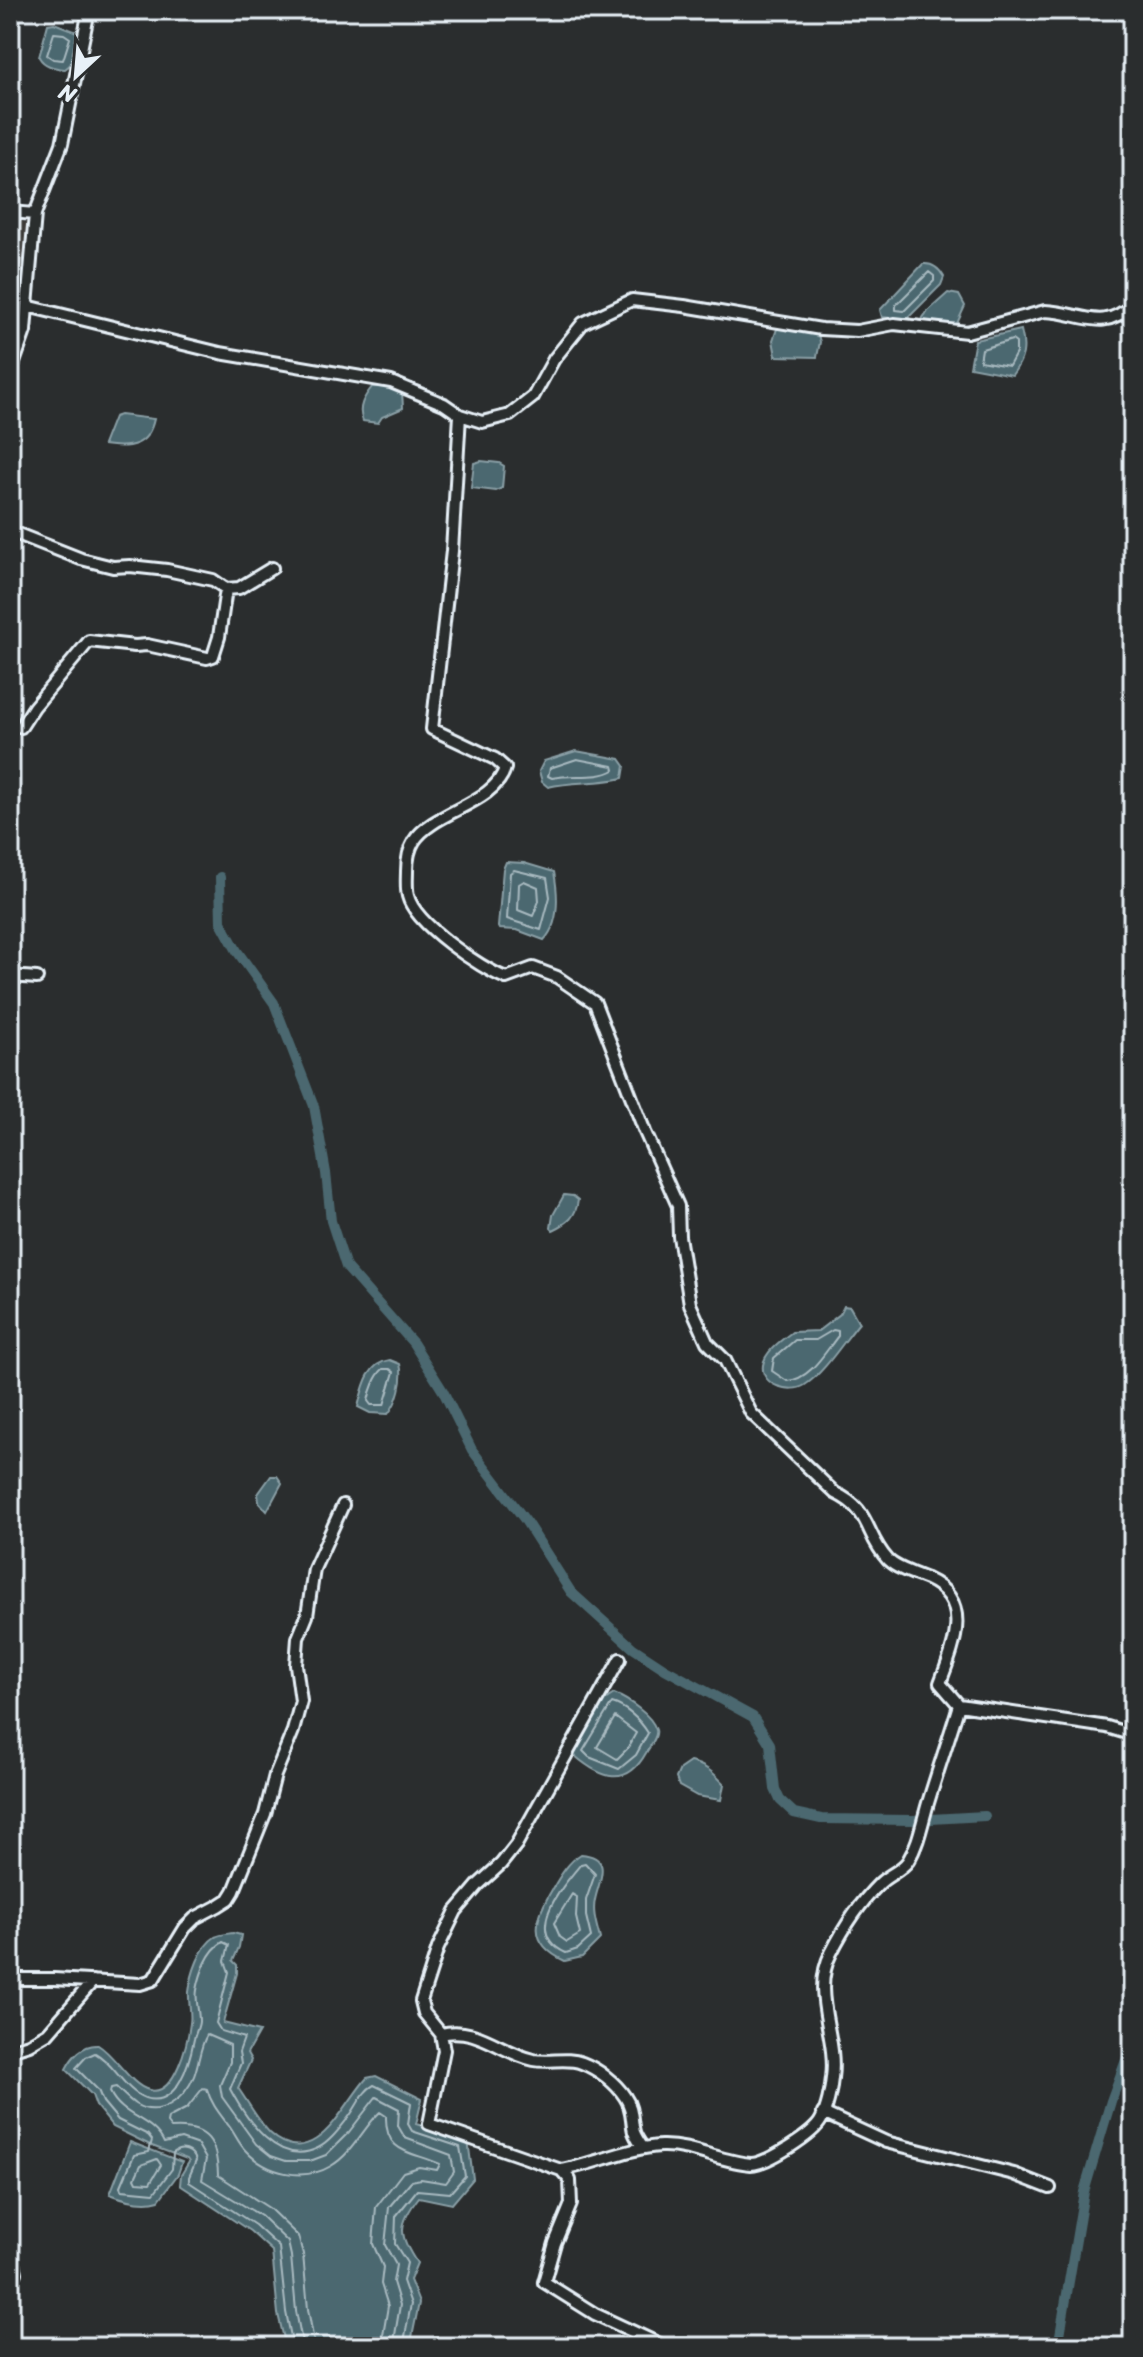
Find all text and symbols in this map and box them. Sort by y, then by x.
north arrow [36,36,116,116]
text: N [51,72,84,115]

